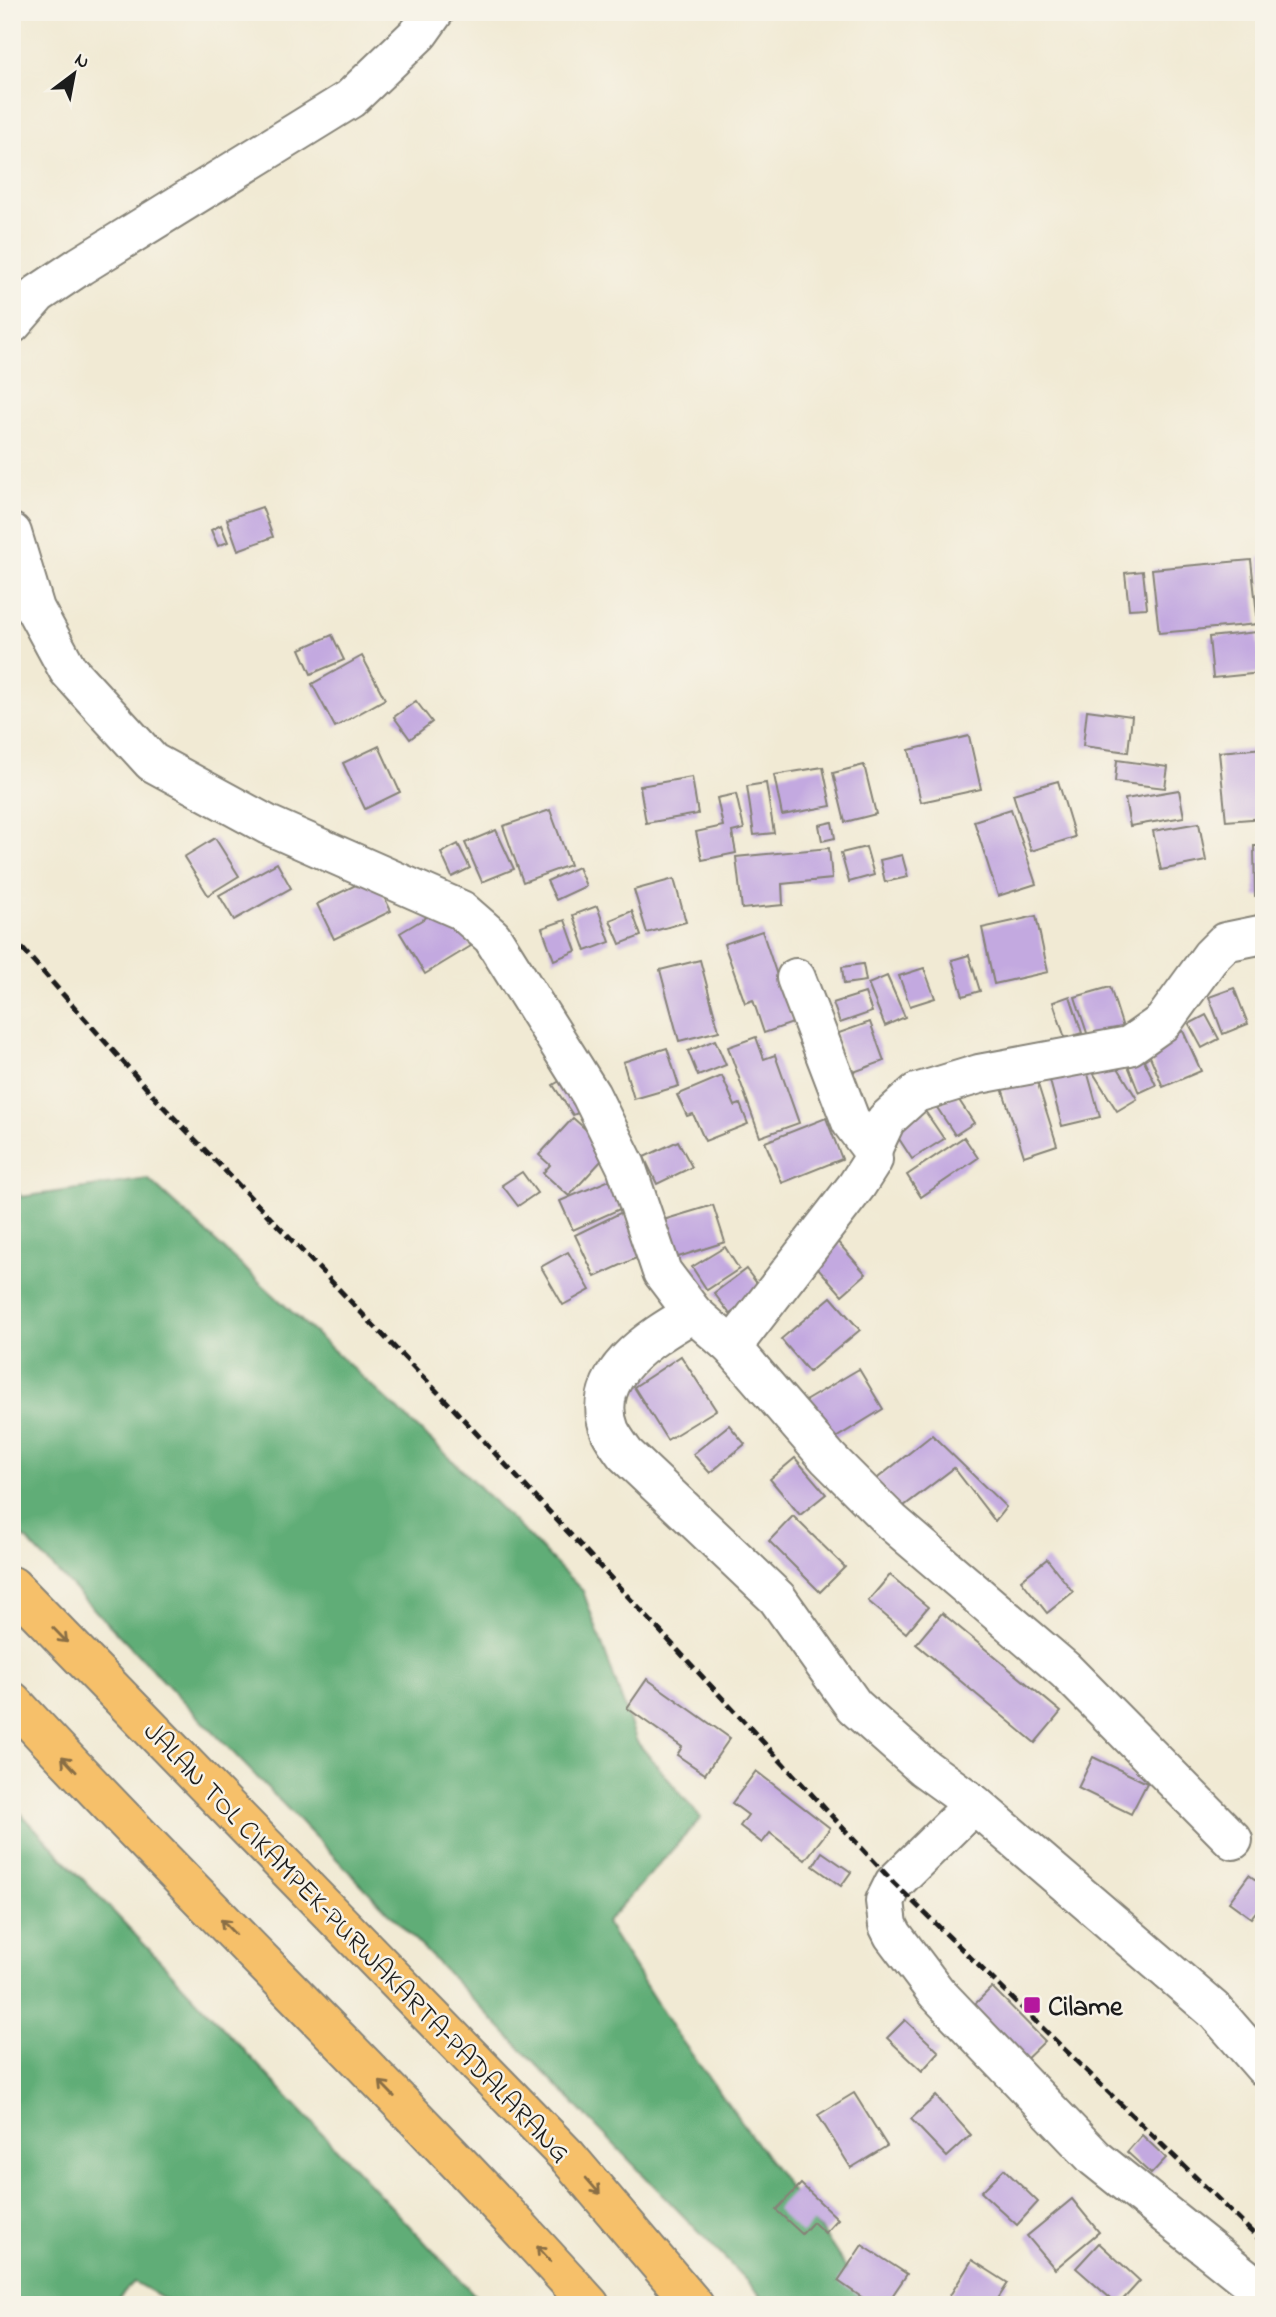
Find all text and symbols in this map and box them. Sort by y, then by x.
north arrow [38,38,108,108]
text: N [69,47,94,77]
one-way arrow [51,1626,68,1643]
street label: JALAN TOL CIKAMPEK–PURWAKARTA–PADALARANG [132,1713,579,2173]
one-way arrow [61,1756,78,1773]
one-way arrow [220,1918,237,1935]
place label: Cilame [1048,1988,1124,2029]
marker: Cilame [1022,1995,1042,2015]
one-way arrow [379,2081,396,2098]
one-way arrow [585,2177,601,2195]
one-way arrow [536,2245,552,2263]

